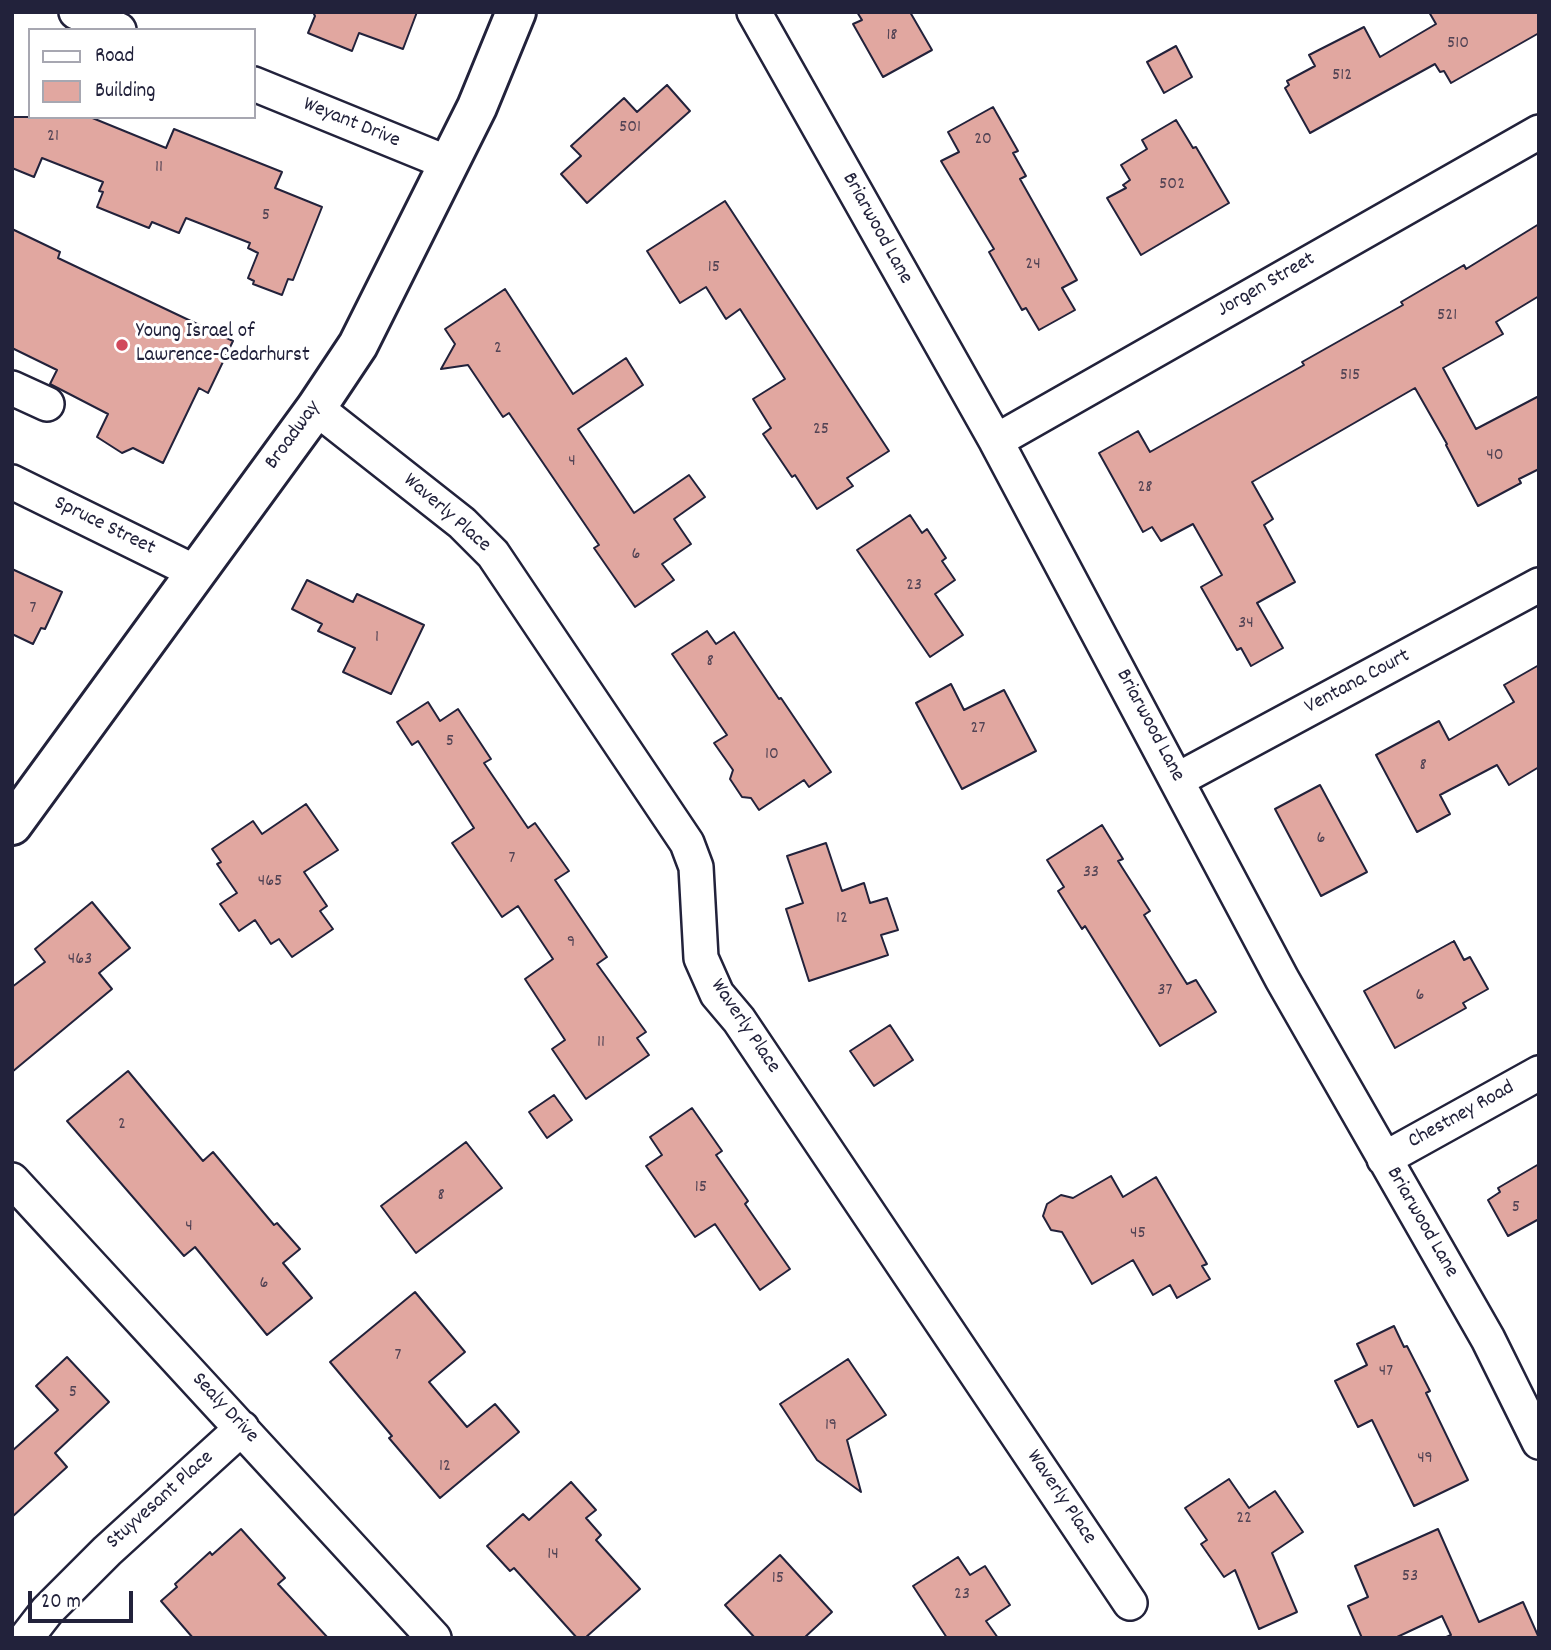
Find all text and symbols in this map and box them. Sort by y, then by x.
house number: 18 [886,26,898,48]
legend [28,28,256,119]
house number: 510 [1447,34,1469,56]
text: Road [95,42,134,72]
house number: 512 [1332,66,1352,88]
text: Building [95,77,155,107]
street label: Weyant Drive [299,93,403,155]
house number: 501 [619,118,641,140]
house number: 21 [47,127,59,149]
house number: 20 [974,130,992,152]
house number: 11 [155,158,163,180]
street label: Briarwood Lane [835,169,917,289]
house number: 502 [1159,175,1185,197]
house number: 5 [262,206,270,228]
street label: Jorgen Street [1214,248,1320,324]
house number: 24 [1025,255,1041,277]
house number: 15 [708,258,720,280]
house number: 521 [1437,306,1457,328]
place label: Young Israel of Lawrence-Cedarhurst [136,320,310,370]
marker: Young Israel of Lawrence-Cedarhurst [114,337,130,353]
house number: 2 [494,339,502,361]
house number: 515 [1340,366,1360,388]
street label: Broadway [261,397,327,475]
house number: 25 [813,420,829,442]
house number: 40 [1486,446,1504,468]
house number: 4 [568,452,576,474]
street label: Waverly Place [397,469,495,559]
house number: 28 [1137,478,1153,500]
street label: Spruce Street [49,492,159,562]
house number: 6 [632,545,640,567]
house number: 23 [906,576,922,598]
house number: 7 [30,599,36,621]
house number: 34 [1238,614,1254,636]
house number: 1 [375,628,379,650]
street label: Ventana Court [1301,645,1415,721]
house number: 8 [706,652,714,674]
street label: Briarwood Lane [1109,666,1189,786]
house number: 27 [971,719,985,741]
house number: 5 [446,732,454,754]
house number: 10 [765,745,779,767]
house number: 8 [1419,756,1427,778]
house number: 6 [1317,829,1325,851]
house number: 7 [509,849,515,871]
house number: 33 [1083,863,1099,885]
house number: 465 [258,872,282,894]
house number: 12 [836,909,848,931]
house number: 9 [567,933,575,955]
house number: 463 [68,950,92,972]
street label: Waverly Place [703,975,785,1079]
house number: 37 [1158,981,1172,1003]
house number: 6 [1416,986,1424,1008]
house number: 11 [597,1033,605,1055]
street label: Chestney Road [1405,1077,1519,1155]
house number: 2 [118,1115,126,1137]
street label: Briarwood Lane [1379,1163,1463,1283]
house number: 15 [695,1178,707,1200]
house number: 8 [437,1186,445,1208]
house number: 5 [1512,1198,1520,1220]
house number: 4 [185,1217,193,1239]
house number: 45 [1130,1224,1146,1246]
house number: 6 [260,1274,268,1296]
house number: 7 [395,1346,401,1368]
house number: 47 [1379,1362,1393,1384]
street label: Sealy Drive [185,1369,263,1449]
house number: 5 [69,1383,77,1405]
house number: 19 [825,1416,837,1438]
street label: Stuyvesant Place [102,1446,220,1556]
street label: Waverly Place [1019,1446,1101,1550]
house number: 49 [1417,1449,1433,1471]
house number: 12 [439,1457,451,1479]
house number: 22 [1236,1509,1252,1531]
house number: 14 [547,1545,559,1567]
house number: 53 [1402,1567,1418,1589]
house number: 15 [772,1569,784,1591]
scale bar [32,1576,136,1620]
house number: 23 [954,1585,970,1607]
text: 20 m [41,1588,81,1618]

